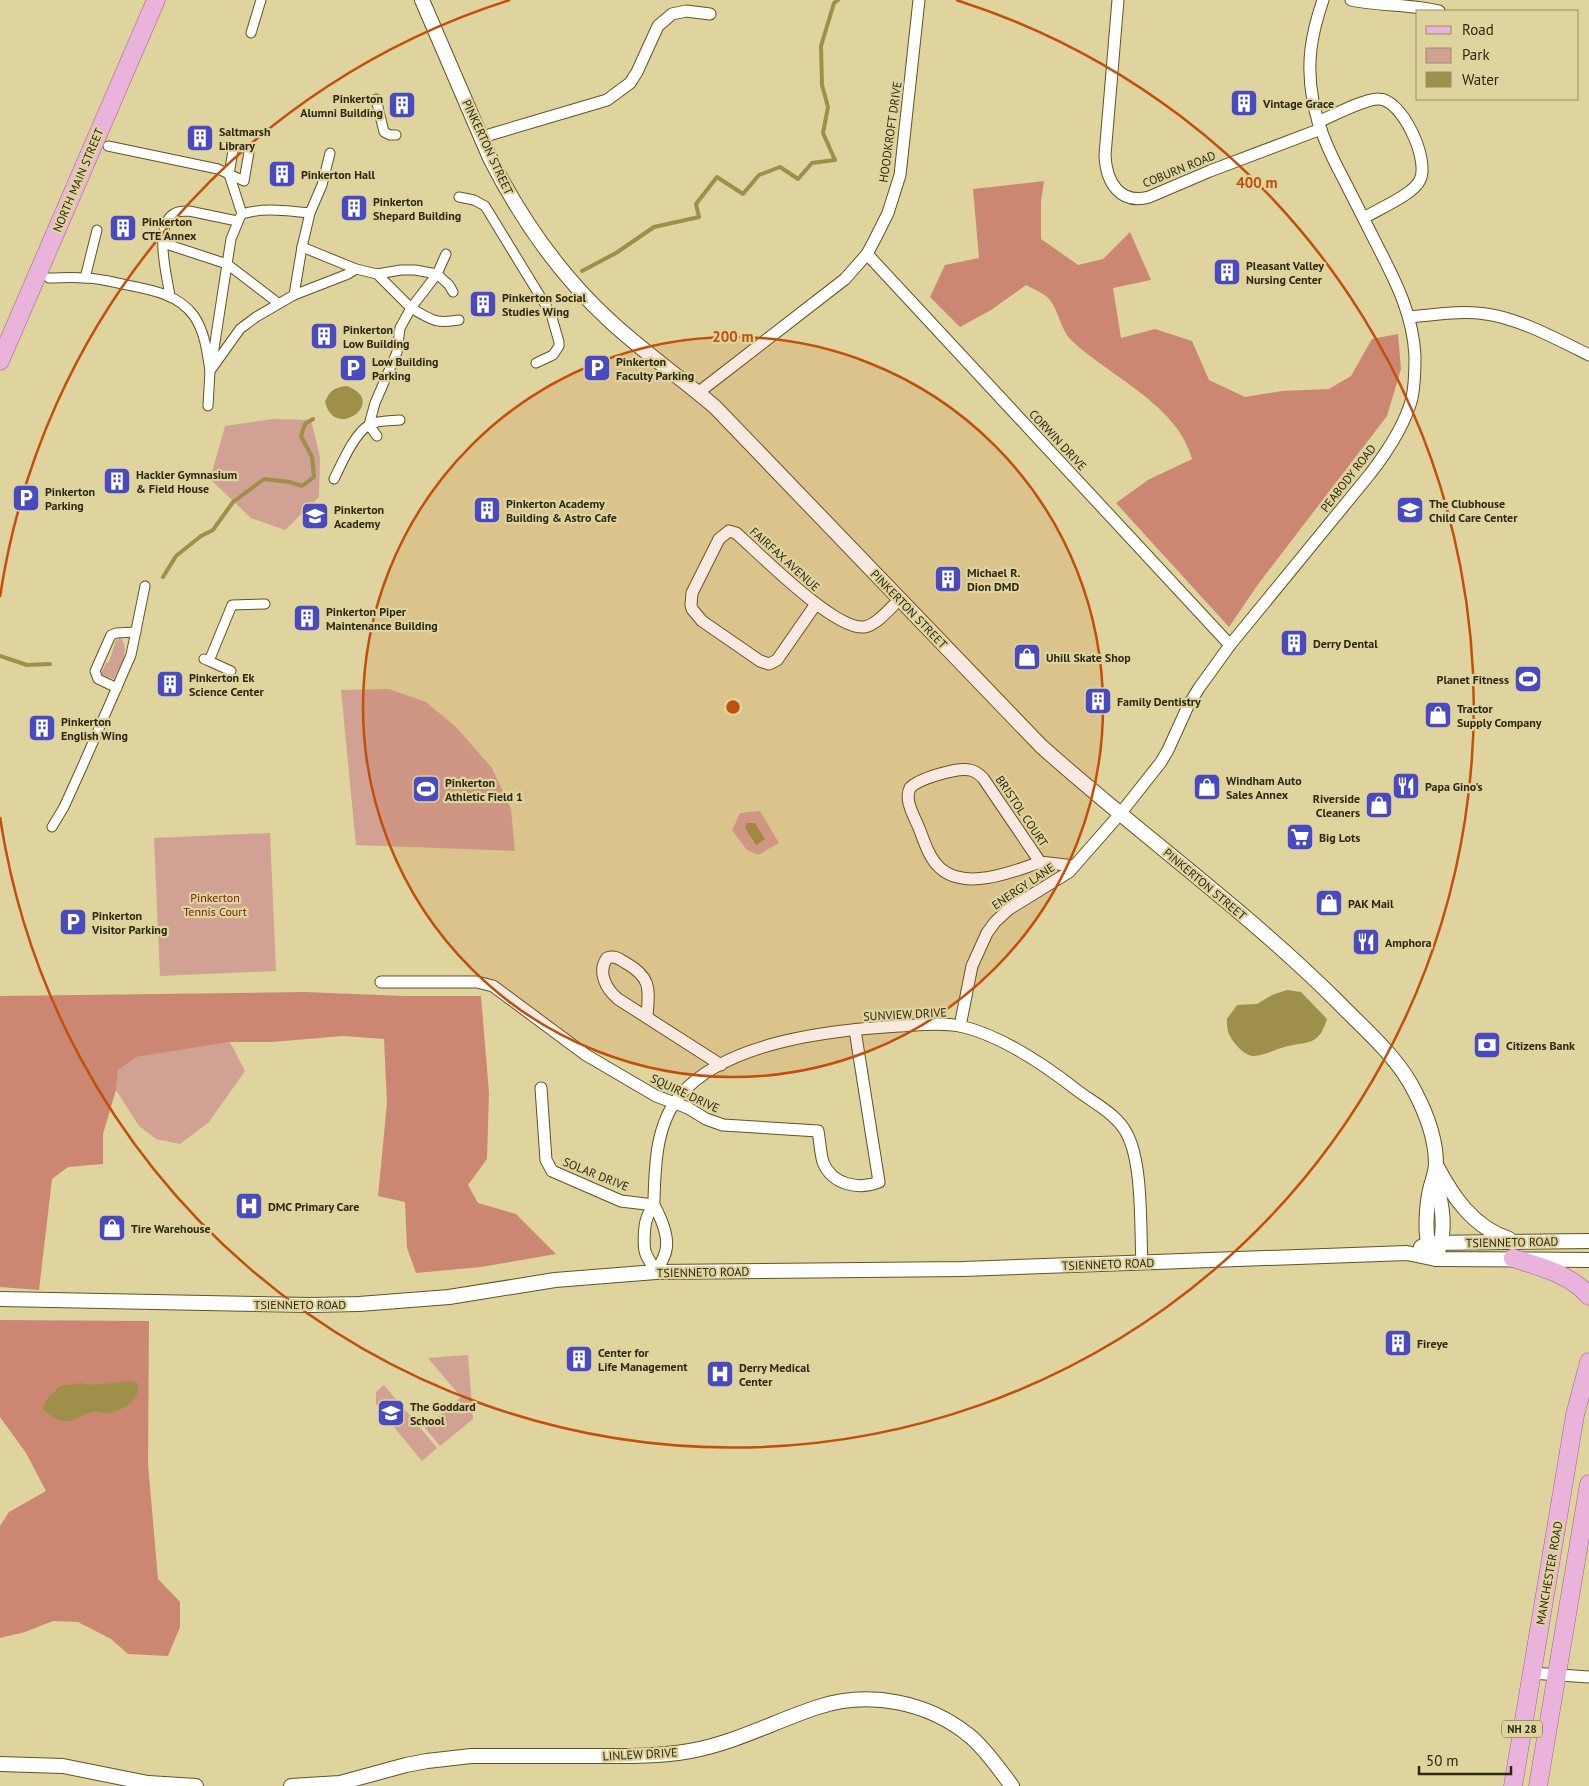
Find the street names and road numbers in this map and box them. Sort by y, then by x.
street label: HOODKROFT DRIVE [875,81,905,183]
street label: PINKERTON STREET [459,97,517,197]
street label: NORTH MAIN STREET [49,125,107,234]
street label: COBURN ROAD [1140,147,1218,190]
street label: CORWIN DRIVE [1026,406,1090,474]
street label: PEABODY ROAD [1317,441,1379,515]
street label: FAIRFAX AVENUE [747,524,823,594]
street label: PINKERTON STREET [868,566,951,652]
street label: BRISTOL COURT [993,772,1052,850]
street label: PINKERTON STREET [1160,845,1250,923]
street label: ENERGY LANE [989,860,1057,912]
street label: SUNVIEW DRIVE [863,1004,947,1024]
street label: SQUIRE DRIVE [648,1070,722,1116]
street label: SOLAR DRIVE [561,1154,631,1194]
street label: TSIENNETO ROAD [1466,1234,1558,1250]
street label: TSIENNETO ROAD [1062,1255,1155,1273]
street label: TSIENNETO ROAD [657,1264,749,1280]
street label: TSIENNETO ROAD [254,1297,346,1312]
street label: MANCHESTER ROAD [1532,1520,1566,1626]
road number: NH 28 [1502,1720,1542,1738]
street label: LINLEW DRIVE [602,1745,678,1763]

